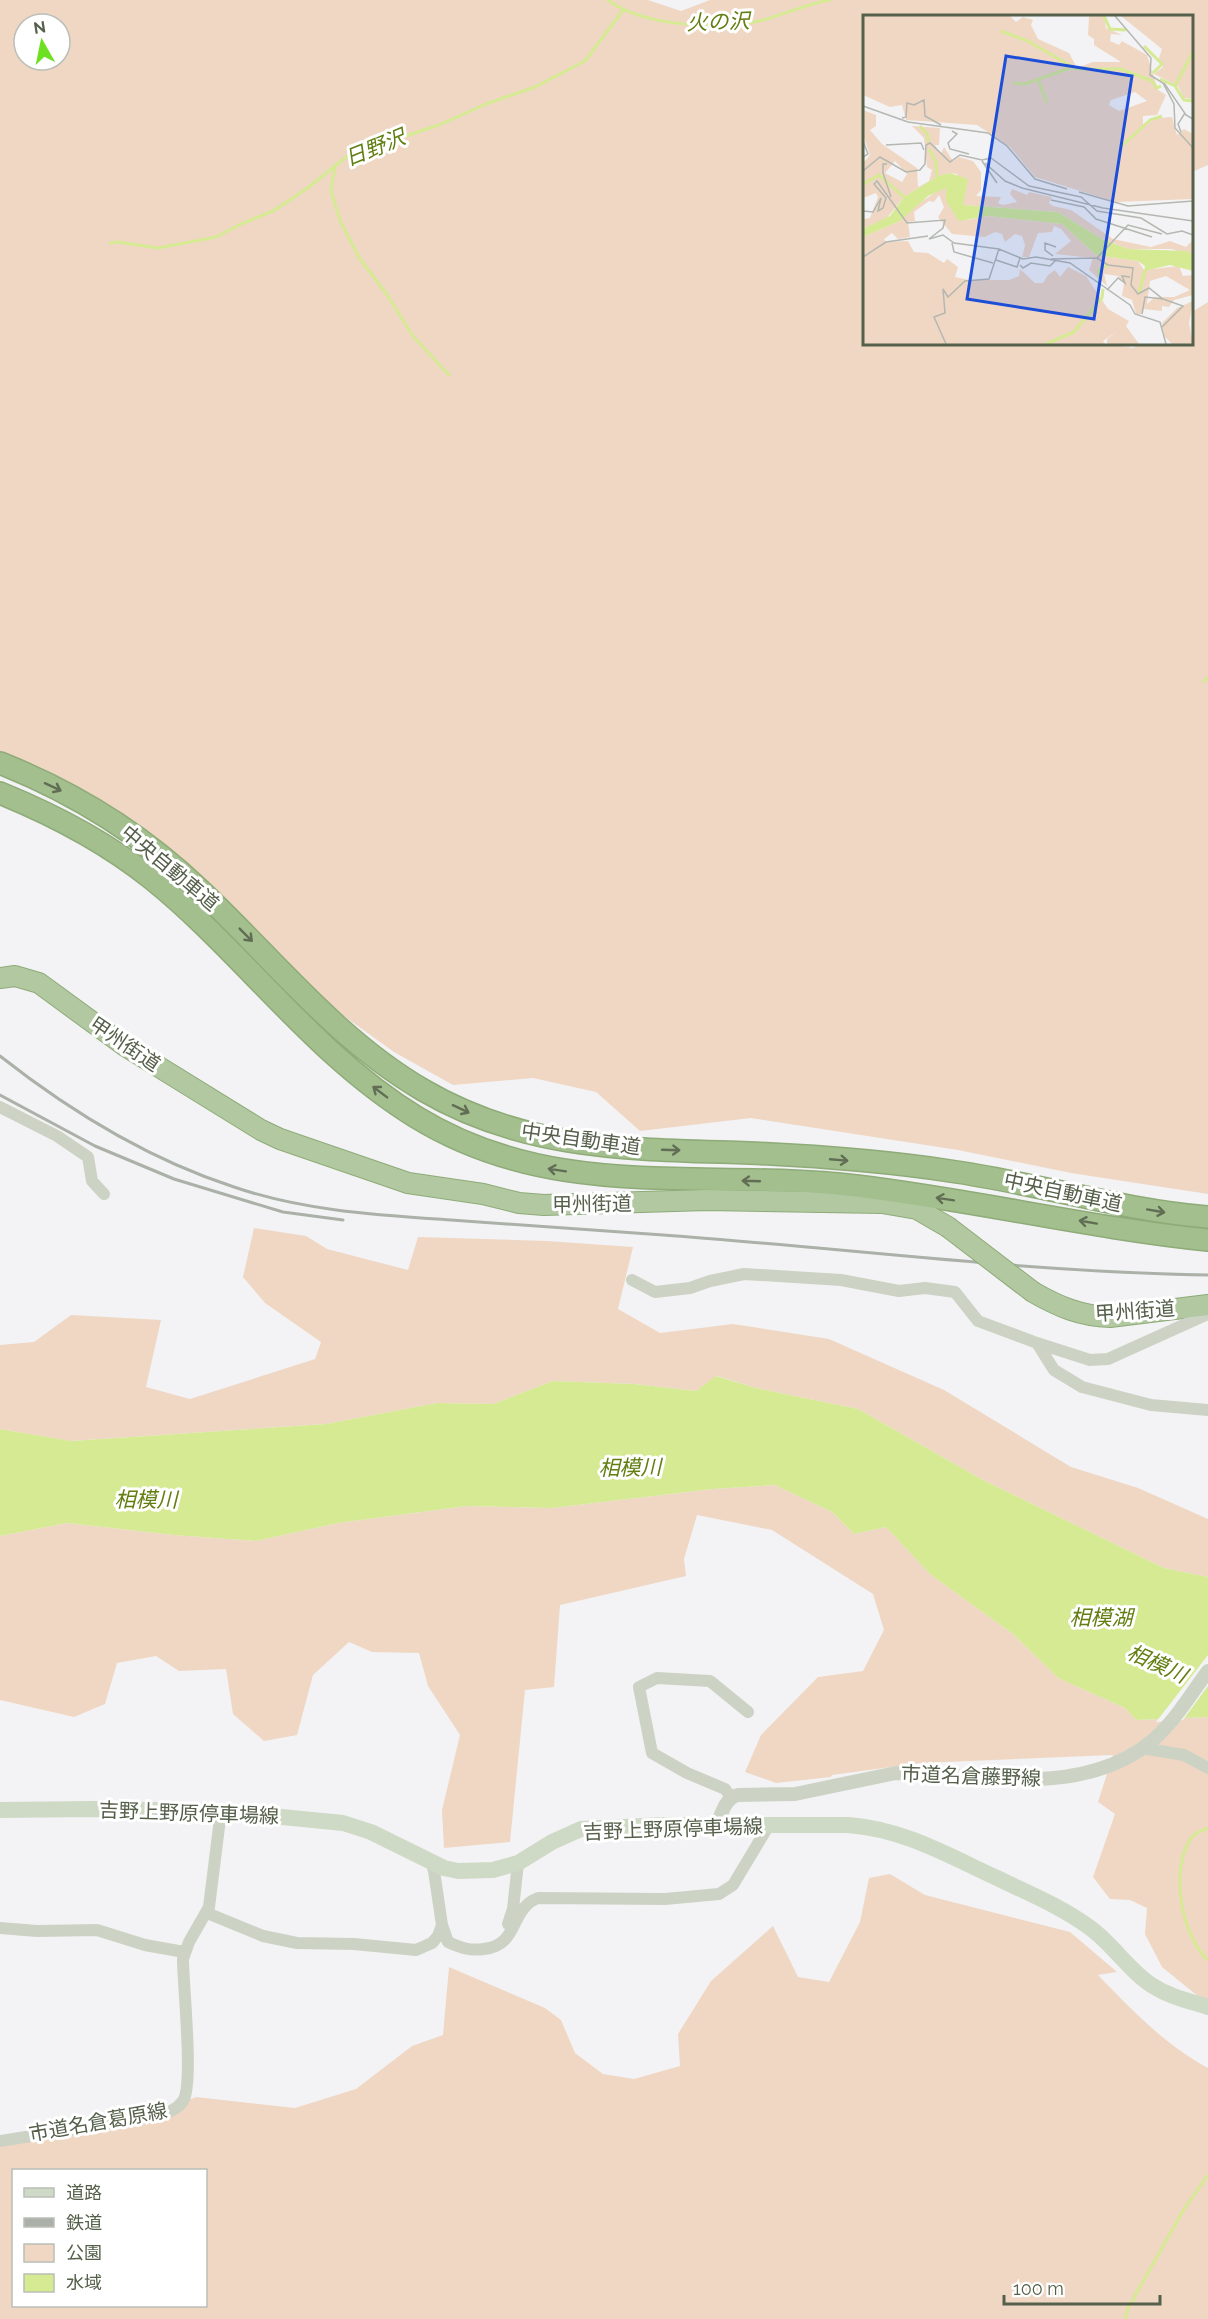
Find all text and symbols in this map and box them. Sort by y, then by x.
water label: 火の沢 [686,8,753,35]
north arrow [12,12,72,72]
inset map [863,15,1193,345]
text: N [32,17,47,38]
water label: 日野沢 [341,123,411,171]
one-way arrow [44,782,62,794]
street label: 中央自動車道 [116,820,224,916]
one-way arrow [238,927,253,942]
street label: 甲州街道 [85,1012,165,1076]
one-way arrow [372,1086,388,1099]
one-way arrow [451,1104,469,1116]
street label: 中央自動車道 [520,1119,642,1159]
one-way arrow [661,1145,681,1156]
one-way arrow [829,1155,849,1166]
one-way arrow [548,1164,567,1175]
street label: 中央自動車道 [1002,1168,1124,1216]
one-way arrow [742,1175,762,1186]
street label: 甲州街道 [552,1191,632,1217]
one-way arrow [936,1193,956,1204]
one-way arrow [1145,1206,1165,1217]
one-way arrow [1079,1216,1098,1227]
street label: 甲州街道 [1094,1296,1176,1326]
water label: 相模川 [598,1454,664,1481]
water label: 相模川 [115,1487,179,1512]
water label: 相模湖 [1070,1605,1135,1630]
water label: 相模川 [1123,1639,1193,1689]
street label: 市道名倉藤野線 [901,1762,1041,1790]
street label: 吉野上野原停車場線 [99,1798,279,1828]
street label: 吉野上野原停車場線 [583,1814,763,1844]
street label: 市道名倉葛原線 [27,2098,169,2146]
legend [12,2169,207,2307]
text: 道路 [66,2182,102,2203]
text: 鉄道 [66,2212,102,2233]
text: 公園 [66,2242,102,2263]
scale bar [1004,2268,1160,2306]
text: 水域 [66,2272,102,2293]
text: 100 m [1013,2278,1064,2299]

